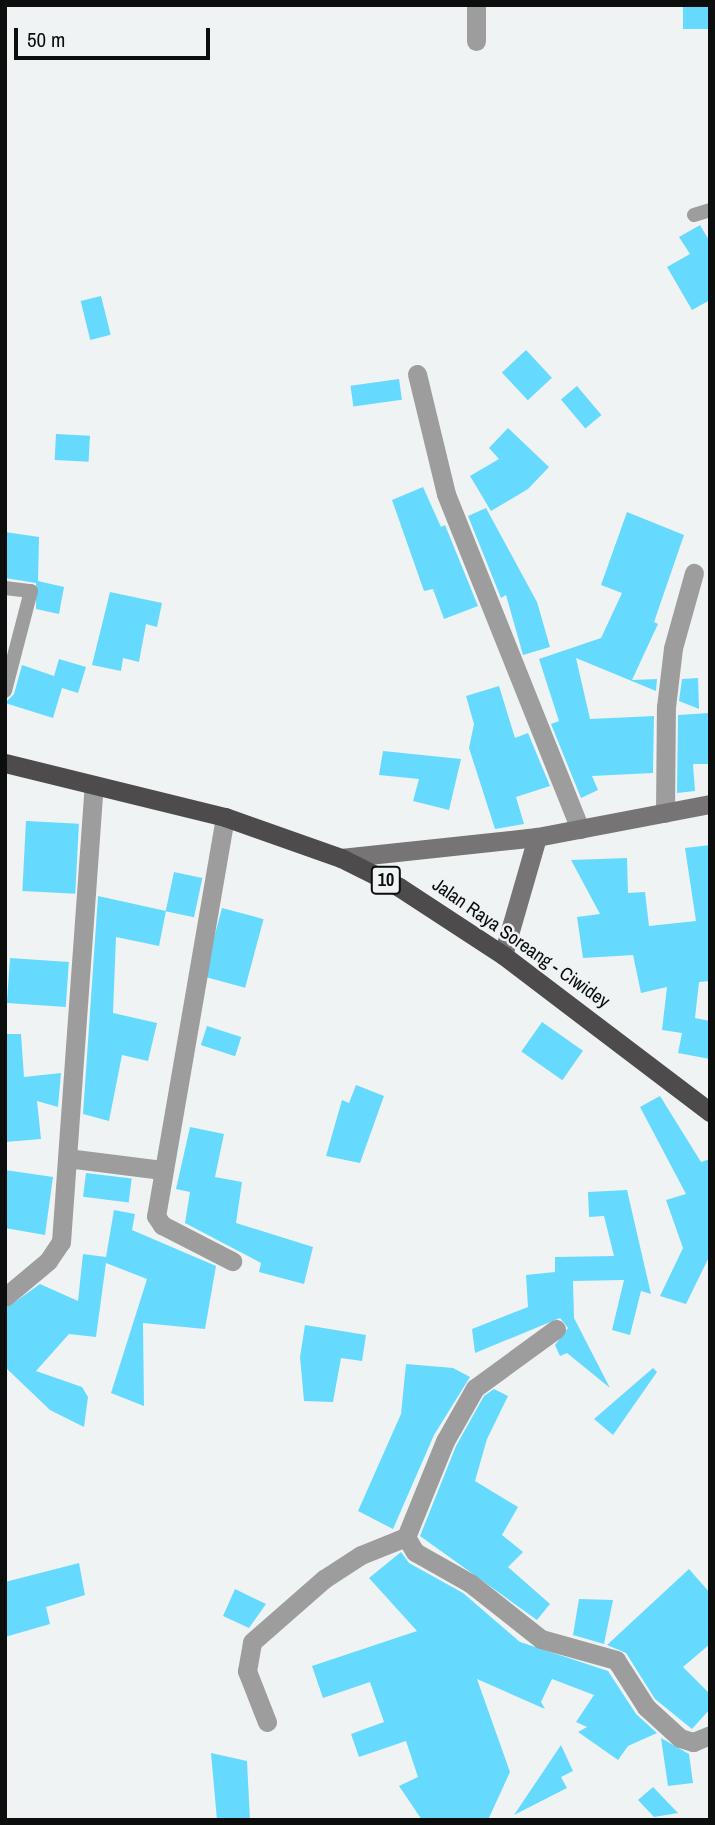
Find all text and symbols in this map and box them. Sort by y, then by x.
scale bar [18,14,214,58]
text: 50 m [27,25,65,54]
road number: 10 [370,866,402,894]
street label: Jalan Raya Soreang - Ciwidey [428,873,614,1013]

